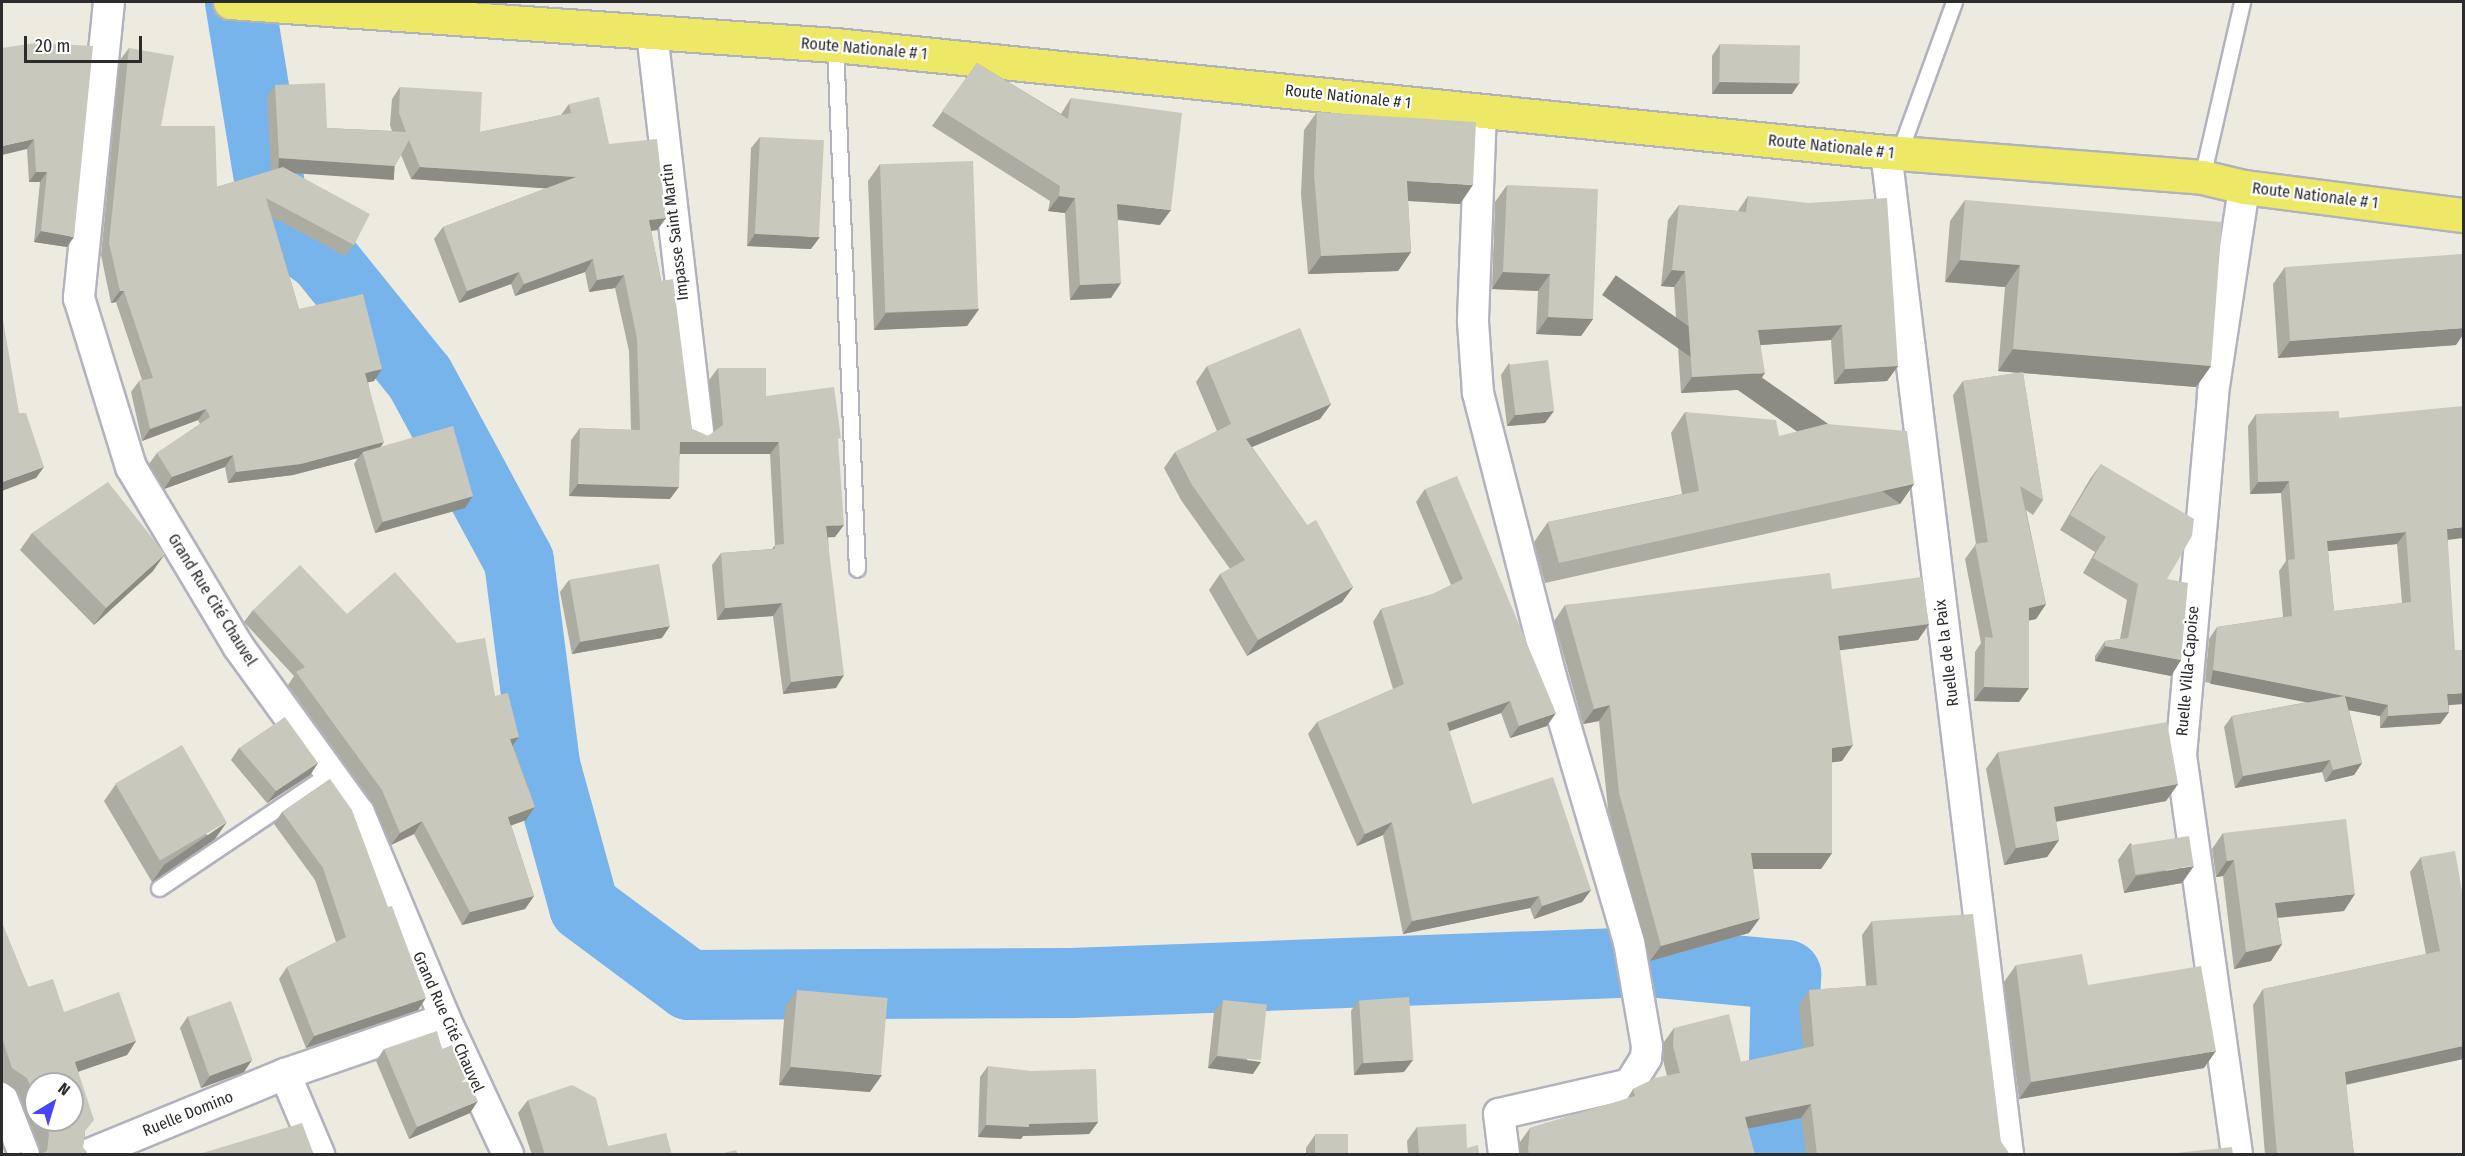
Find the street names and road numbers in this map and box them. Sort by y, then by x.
street label: Route Nationale # 1 [800,34,928,64]
street label: Route Nationale # 1 [1284,81,1412,113]
street label: Route Nationale # 1 [1767,131,1895,163]
street label: Impasse Saint Martin [657,163,693,301]
street label: Route Nationale # 1 [2251,179,2379,213]
street label: Grand Rue Cité Chauvel [164,530,260,670]
street label: Ruelle de la Paix [1931,599,1963,707]
street label: Ruelle Villa-Capoise [2173,605,2203,737]
street label: Grand Rue Cité Chauvel [408,949,488,1095]
street label: Ruelle Domino [140,1087,236,1141]

